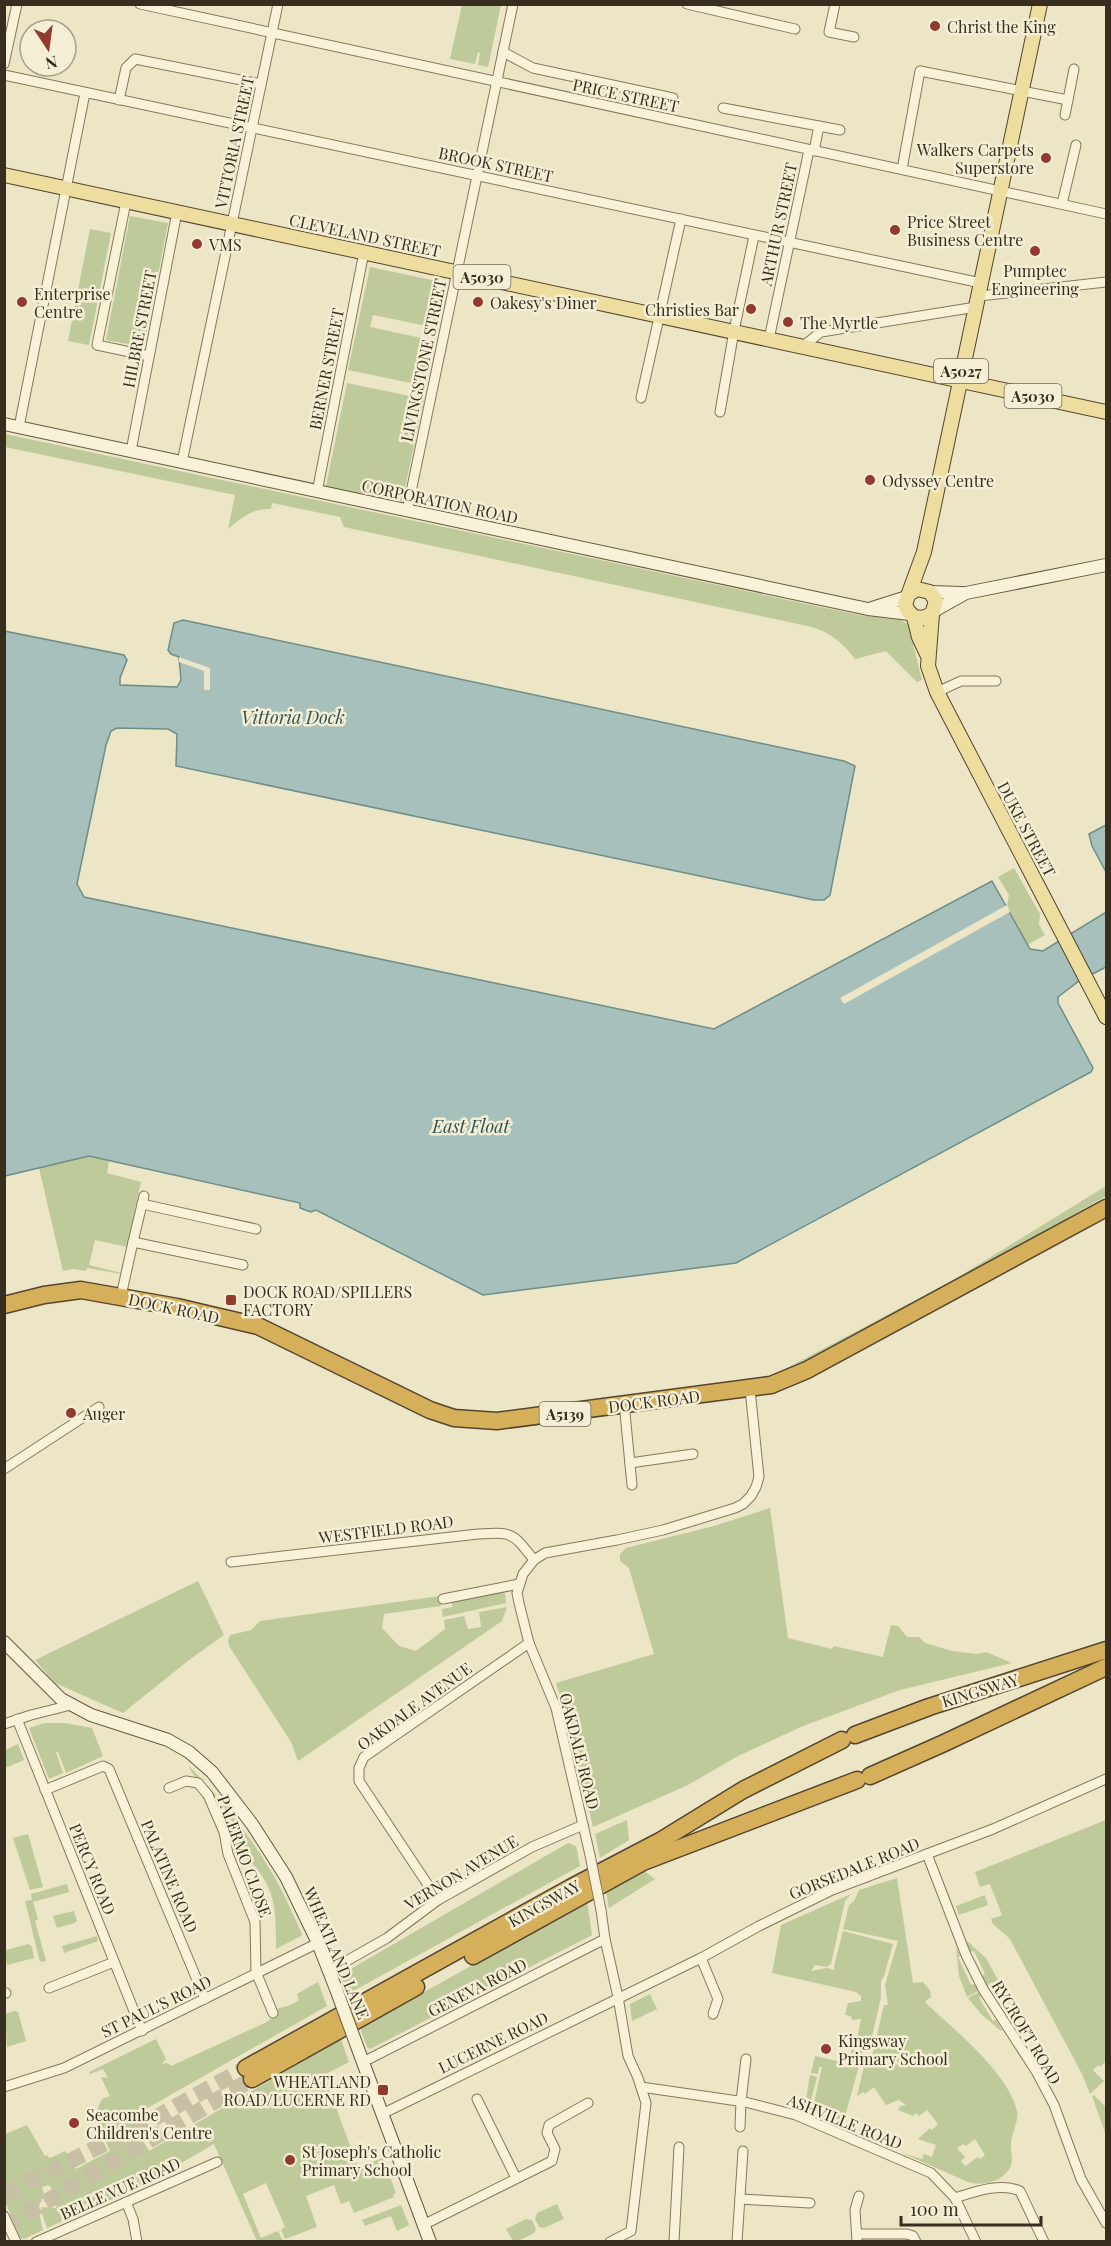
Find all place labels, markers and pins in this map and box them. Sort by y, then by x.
place label: Christ the King [947,16,1056,37]
marker: Christ the King [928,19,942,33]
place label: Walkers Carpets Superstore [916,139,1034,178]
marker: Walkers Carpets Superstore [1039,151,1053,165]
place label: Price Street Business Centre [907,211,1023,250]
marker: Price Street Business Centre [888,223,902,237]
place label: VMS [208,234,242,255]
marker: VMS [190,237,204,251]
marker: Pumptec Engineering [1028,244,1042,258]
place label: Pumptec Engineering [991,260,1079,299]
place label: Enterprise Centre [34,283,111,322]
place label: Oakesy's Diner [490,292,597,313]
marker: Enterprise Centre [15,295,29,309]
marker: Oakesy's Diner [471,295,485,309]
place label: Christies Bar [645,299,739,320]
marker: Christies Bar [744,302,758,316]
place label: The Myrtle [800,312,878,333]
marker: The Myrtle [781,315,795,329]
place label: Odyssey Centre [882,470,994,491]
marker: Odyssey Centre [863,473,877,487]
place label: DOCK ROAD/SPILLERS FACTORY [243,1281,412,1320]
marker: DOCK ROAD/SPILLERS FACTORY [224,1293,238,1307]
place label: Auger [82,1403,125,1424]
marker: Auger [64,1406,78,1420]
place label: Kingsway Primary School [838,2030,948,2069]
marker: Kingsway Primary School [819,2042,833,2056]
place label: WHEATLAND ROAD/LUCERNE RD [223,2071,371,2110]
marker: WHEATLAND ROAD/LUCERNE RD [376,2083,390,2097]
place label: Seacombe Children's Centre [86,2104,212,2143]
marker: Seacombe Children's Centre [67,2116,81,2130]
place label: St Joseph's Catholic Primary School [302,2141,441,2180]
marker: St Joseph's Catholic Primary School [283,2153,297,2167]

